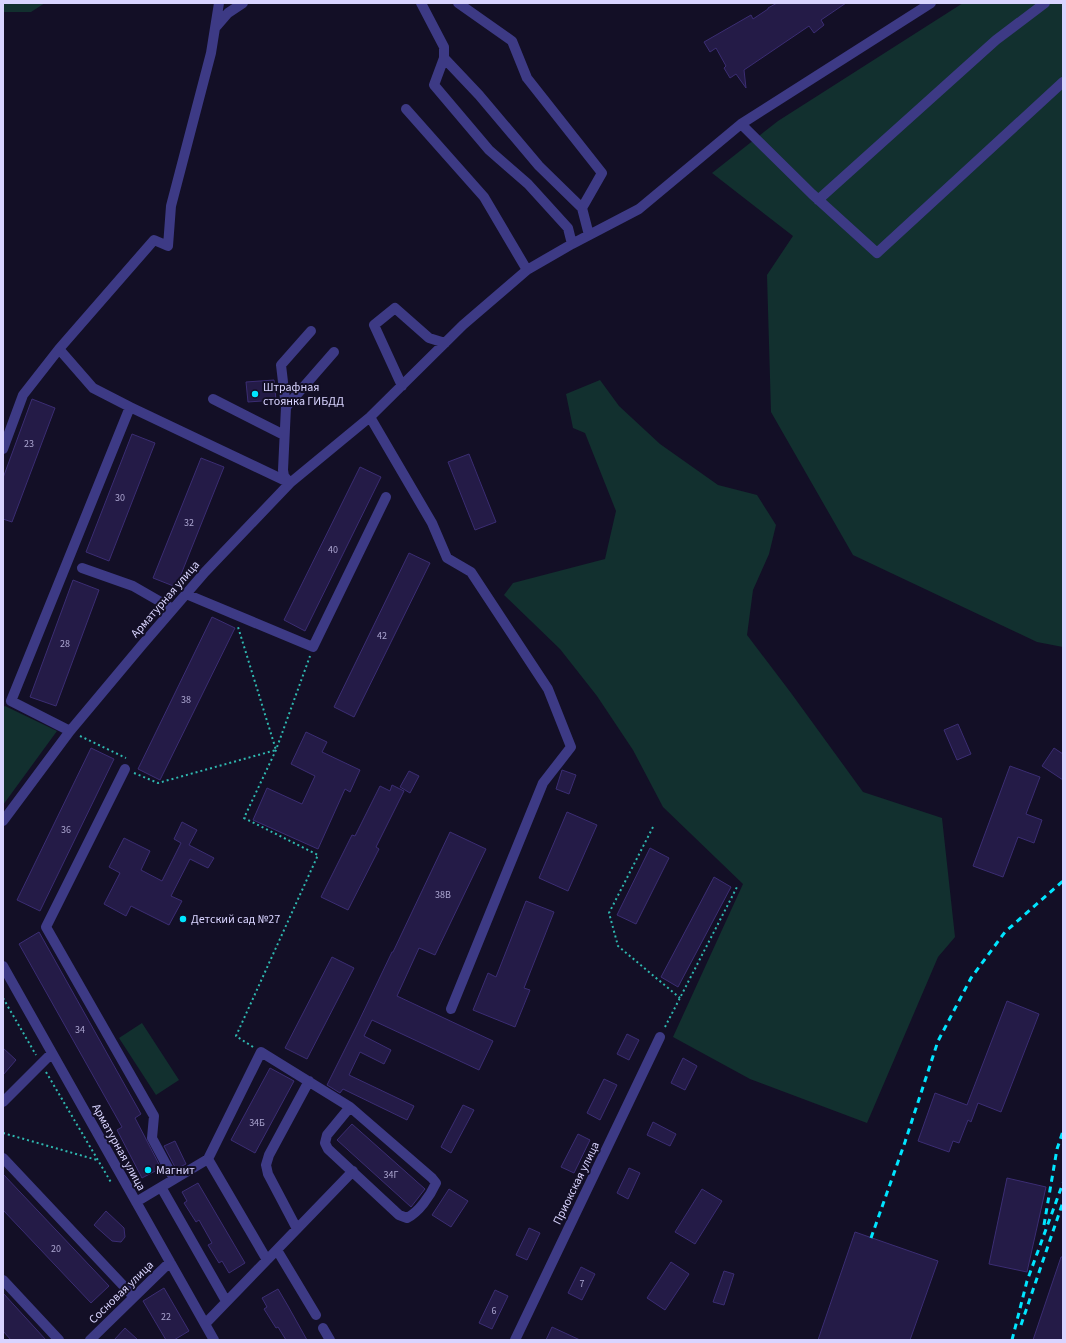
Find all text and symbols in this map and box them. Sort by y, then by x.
place label: Штрафная стоянка ГИБДД [263,379,344,410]
marker: Штрафная стоянка ГИБДД [250,389,260,399]
house number: 23 [24,437,34,451]
house number: 30 [115,491,125,505]
house number: 32 [184,516,194,530]
house number: 40 [328,543,338,557]
street label: Арматурная улица [127,557,204,642]
house number: 42 [377,629,387,643]
house number: 28 [60,637,70,651]
house number: 38 [181,693,191,707]
house number: 36 [61,823,71,837]
house number: 38В [435,888,451,902]
place label: Детский сад №27 [191,911,280,928]
marker: Детский сад №27 [178,914,188,924]
house number: 34 [75,1023,85,1037]
street label: Арматурная улица [88,1101,150,1194]
house number: 34Б [249,1116,265,1130]
street label: Приокская улица [549,1139,604,1228]
place label: Магнит [156,1162,195,1179]
marker: Магнит [143,1165,153,1175]
house number: 34Г [384,1168,398,1182]
house number: 20 [51,1242,61,1256]
street label: Сосновая улица [85,1257,158,1328]
house number: 7 [580,1277,585,1291]
house number: 6 [492,1304,497,1318]
house number: 22 [161,1310,171,1324]

